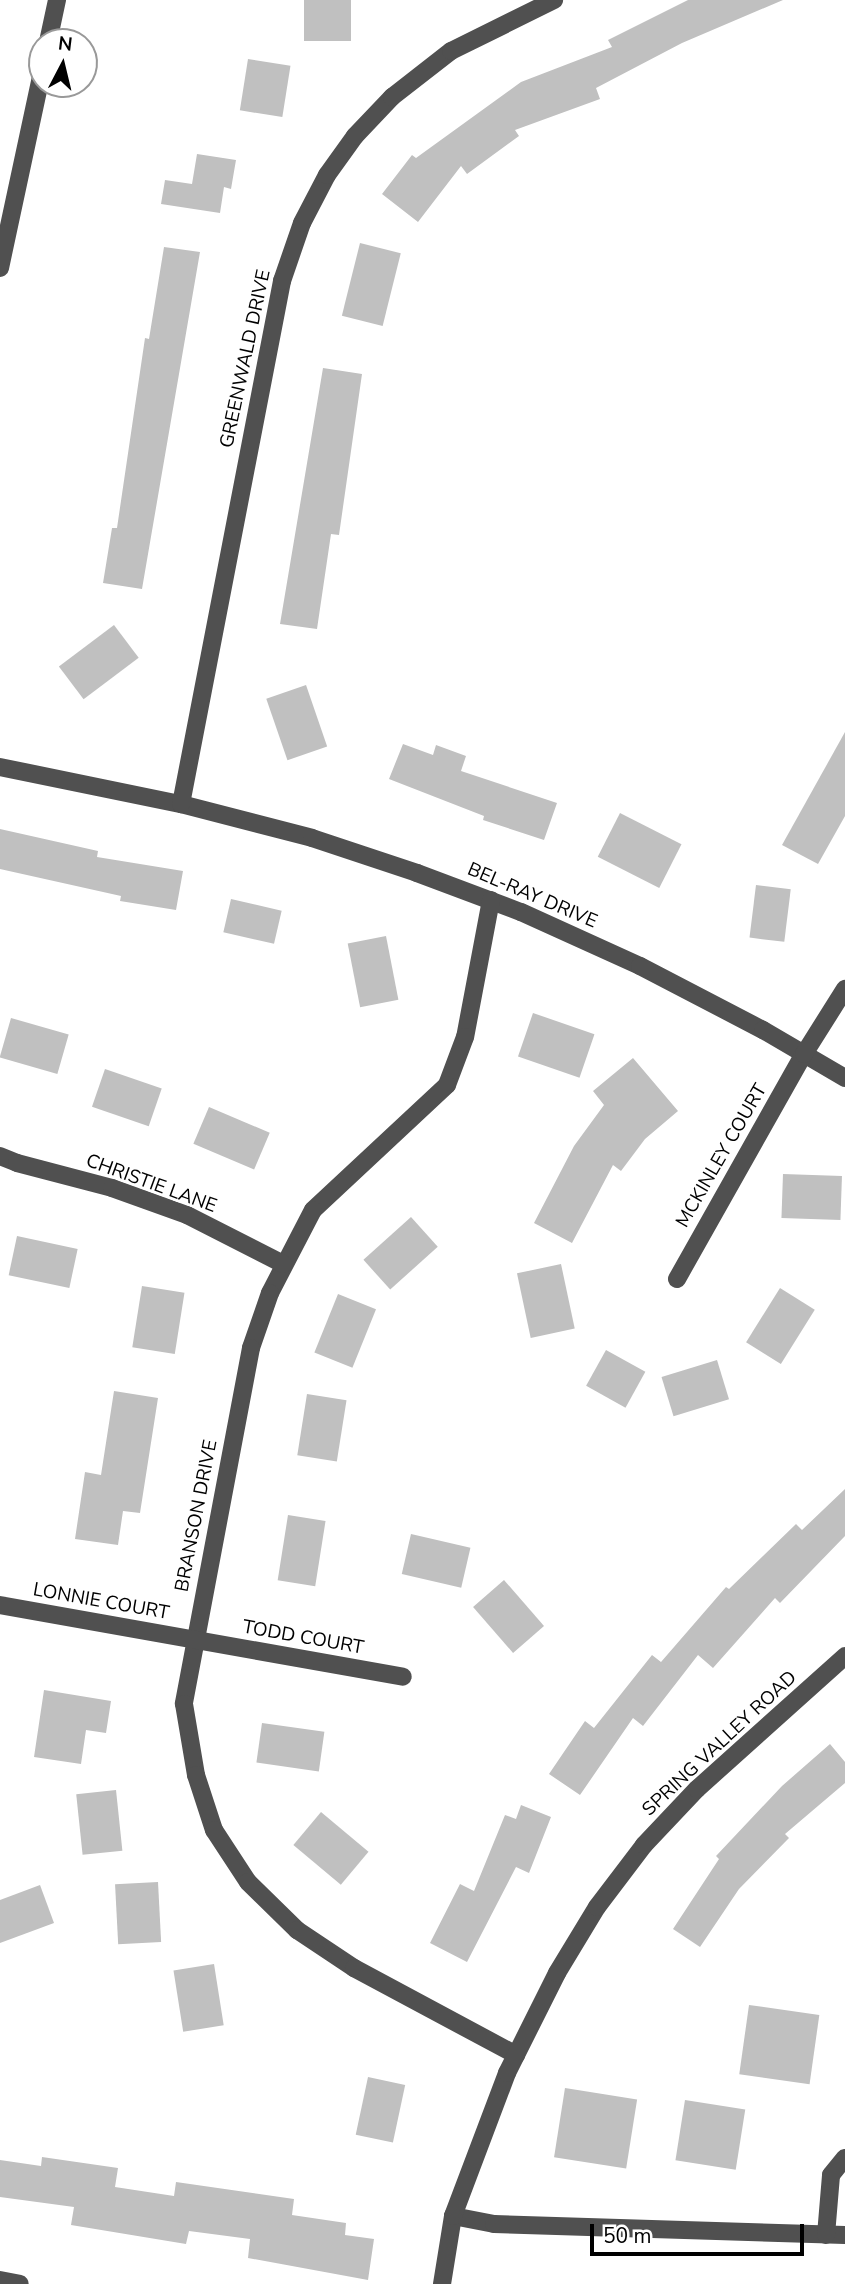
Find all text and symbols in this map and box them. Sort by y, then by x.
north arrow [28,28,98,98]
text: N [57,30,74,58]
street label: GREENWALD DRIVE [216,268,276,450]
street label: BEL-RAY DRIVE [464,858,600,934]
street label: MCKINLEY COURT [672,1080,772,1232]
street label: CHRISTIE LANE [83,1150,219,1218]
street label: BRANSON DRIVE [171,1438,223,1594]
street label: LONNIE COURT [31,1579,171,1625]
street label: TODD COURT [241,1616,365,1660]
street label: SPRING VALLEY ROAD [638,1667,802,1821]
scale bar [593,2210,806,2254]
text: 50 m [603,2222,652,2250]

